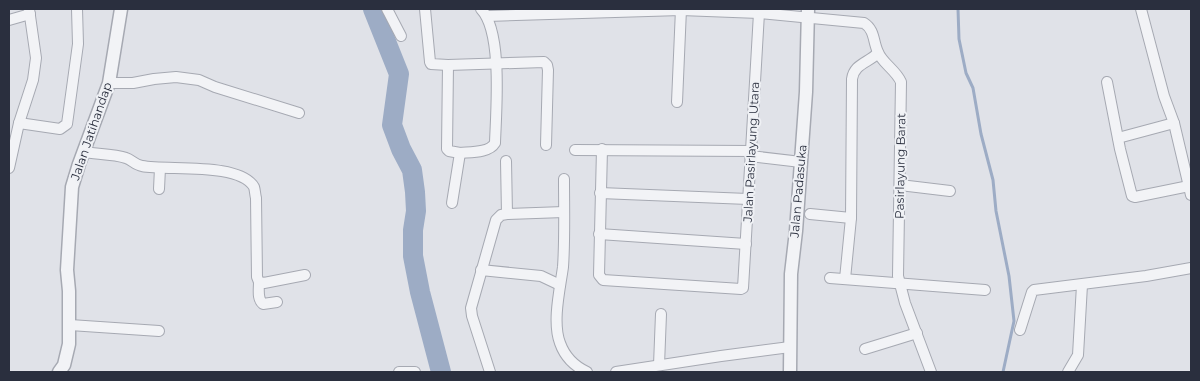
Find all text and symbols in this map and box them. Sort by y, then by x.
street label: Jalan Jatihandap [67,80,115,183]
street label: Jalan Pasirlayung Utara [740,81,762,224]
street label: Pasirlayung Barat [892,113,908,219]
street label: Jalan Padasuka [786,144,810,239]

